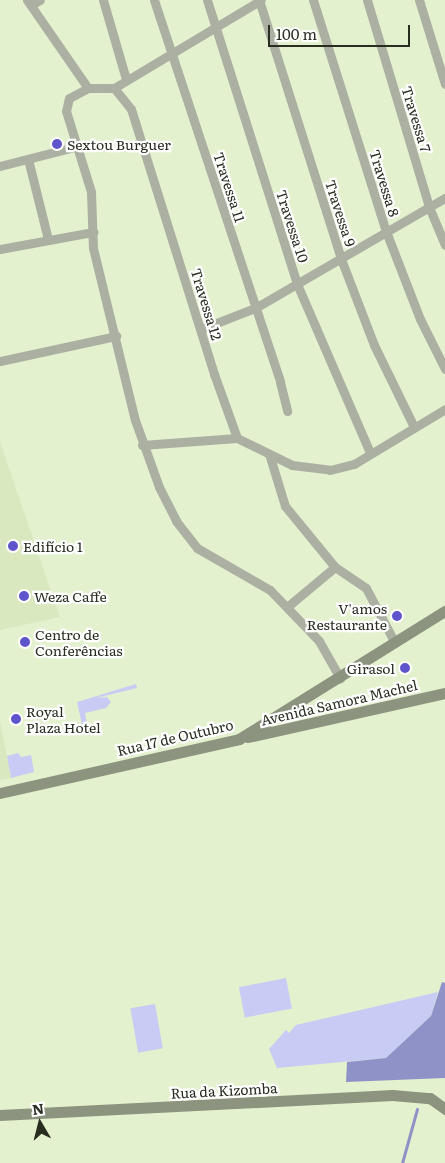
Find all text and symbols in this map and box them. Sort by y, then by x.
scale bar [270,15,412,47]
text: 100 m [276,22,317,45]
street label: Travessa 7 [399,84,435,154]
place label: Sextou Burguer [67,136,171,152]
marker: Sextou Burguer [51,138,63,150]
street label: Travessa 8 [367,147,403,219]
street label: Travessa 11 [211,150,249,224]
street label: Travessa 9 [322,178,360,248]
street label: Travessa 10 [273,188,313,264]
street label: Travessa 12 [188,266,226,342]
place label: Edifício 1 [23,538,83,554]
marker: Edifício 1 [7,540,19,552]
place label: Weza Caffe [34,588,107,604]
marker: Weza Caffe [18,590,30,602]
place label: V'amos Restaurante [307,600,387,632]
marker: V'amos Restaurante [391,610,403,622]
place label: Centro de Conferências [35,626,123,658]
marker: Centro de Conferências [19,636,31,648]
place label: Girasol [347,660,395,676]
marker: Girasol [399,662,411,674]
street label: Avenida Samora Machel [259,676,419,728]
place label: Royal Plaza Hotel [26,703,101,736]
marker: Royal Plaza Hotel [10,713,22,725]
street label: Rua 17 de Outubro [115,715,235,759]
street label: Rua da Kizomba [170,1079,278,1101]
text: N [31,1097,45,1119]
north arrow [15,1098,65,1148]

